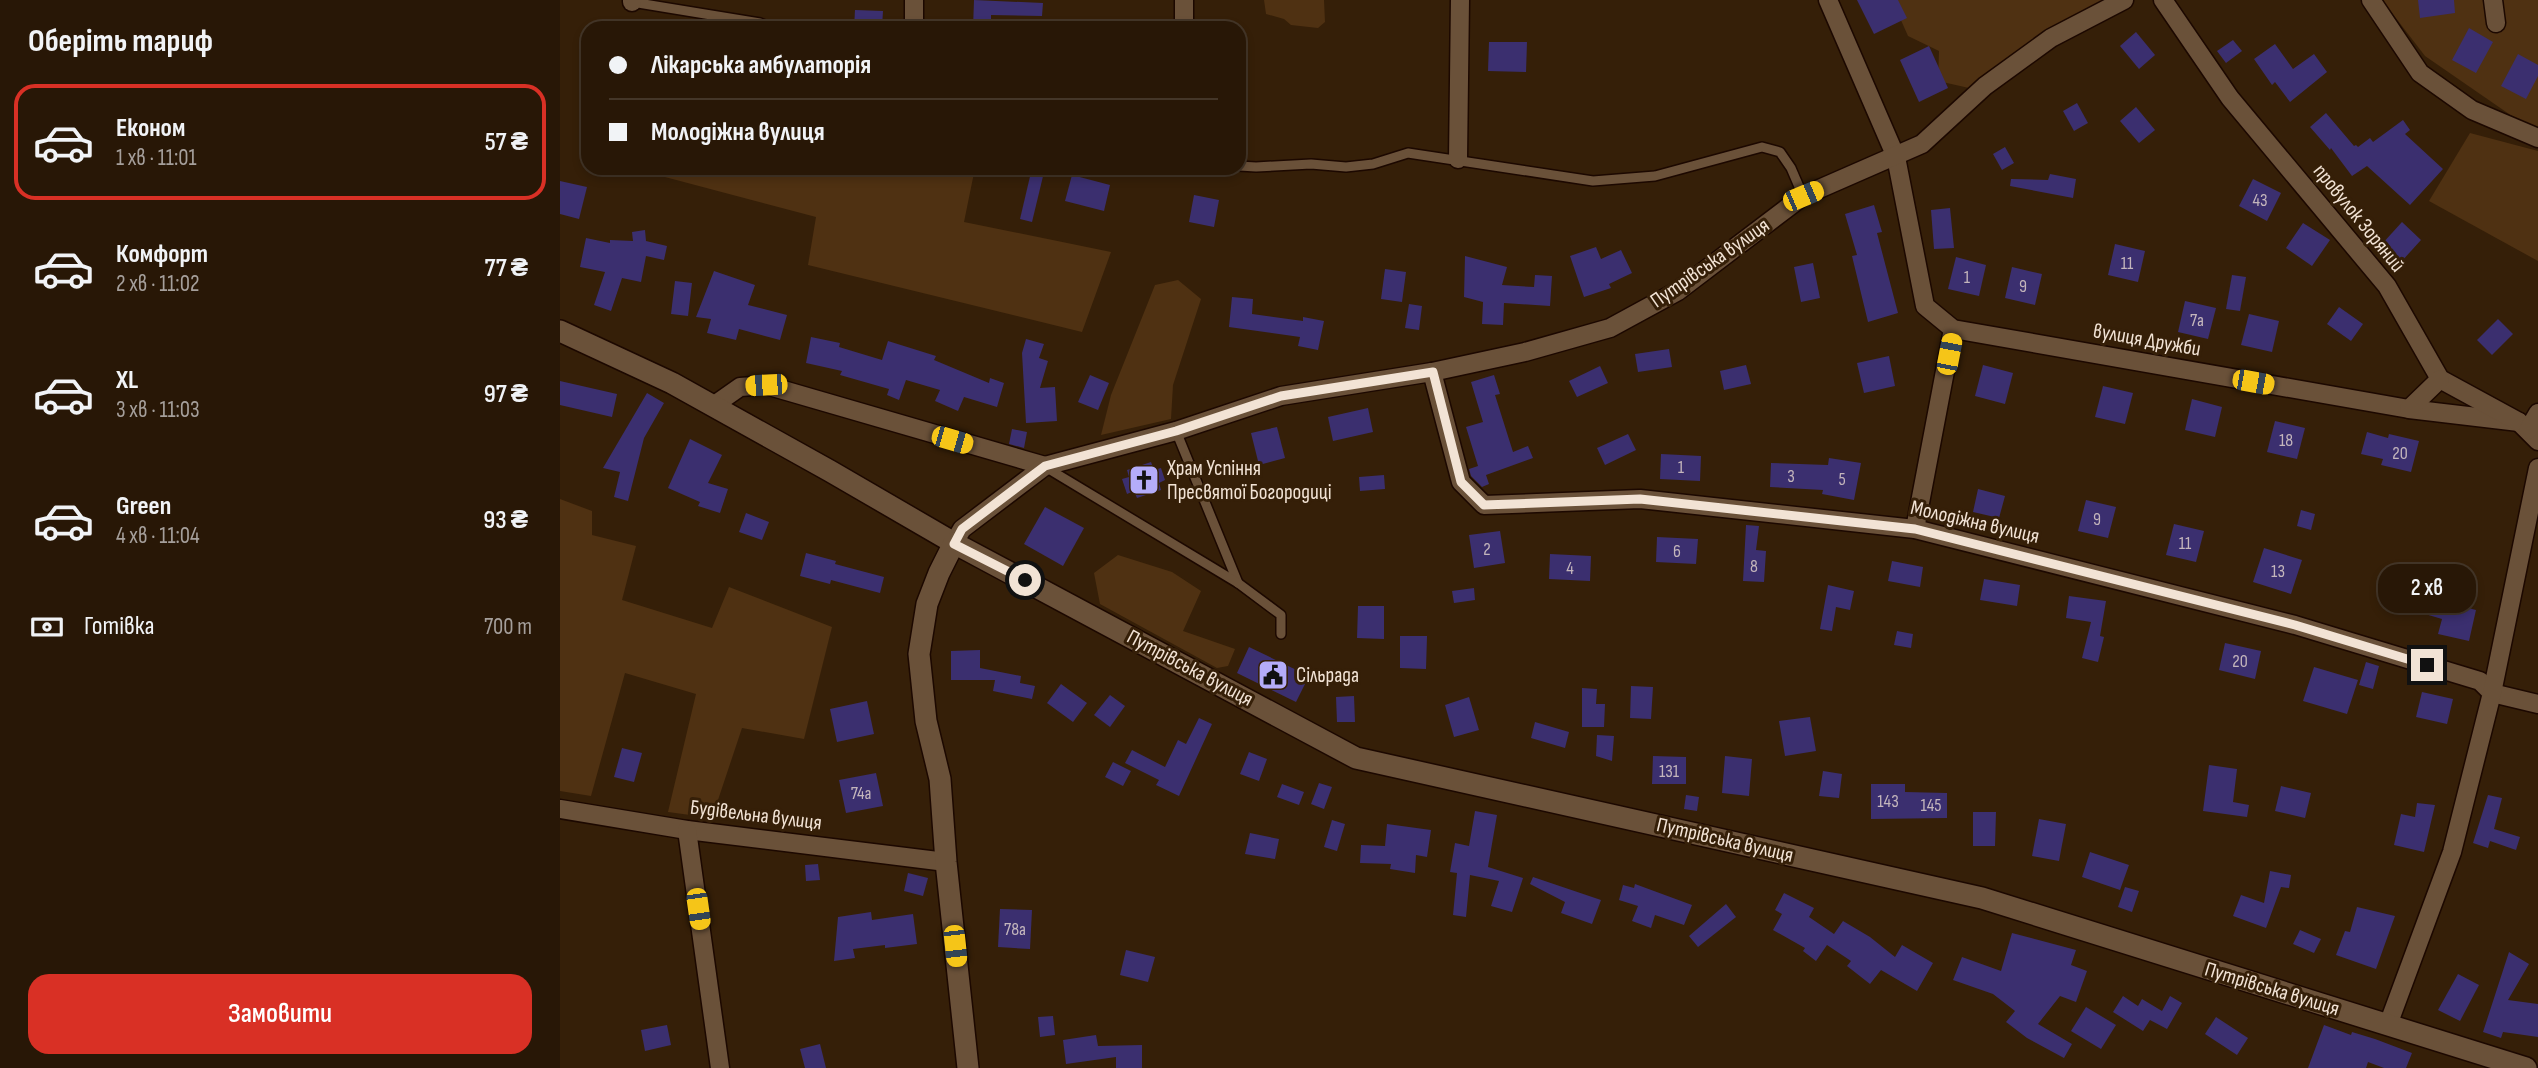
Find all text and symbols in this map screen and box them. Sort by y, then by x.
text: Оберіть тариф [28,22,213,61]
text: Лікарська амбулаторія [651,50,871,81]
icon: car [32,111,95,174]
text: Економ [116,113,185,144]
text: Молодіжна вулиця [651,117,825,148]
text: 57 ₴ [485,127,528,158]
text: 1 хв · 11:01 [116,144,197,172]
street label: провулок Зоряний [2308,159,2410,277]
car [1780,178,1827,214]
house number: 43 [2252,190,2268,211]
street label: Путрівська вулиця [1646,213,1774,313]
icon: car [32,237,95,300]
text: Комфорт [116,239,208,270]
text: 77 ₴ [485,253,528,284]
house number: 11 [2121,253,2134,274]
house number: 1 [1964,267,1971,288]
text: 2 хв · 11:02 [116,270,199,298]
house number: 9 [2019,276,2027,297]
house number: 7а [2190,310,2204,331]
street label: вулиця Дружби [2091,318,2203,362]
car [1935,331,1964,377]
icon: car [32,363,95,426]
text: XL [116,365,138,396]
car [2231,368,2276,396]
car [745,373,788,397]
text: 97 ₴ [484,379,528,410]
text: 3 хв · 11:03 [116,396,200,424]
car [929,424,976,456]
house number: 18 [2279,430,2293,451]
house number: 20 [2392,443,2408,464]
place label: Храм Успіння Пресвятої Богородиці [1166,456,1332,505]
house number: 1 [1678,457,1685,478]
church icon: Храм Успіння Пресвятої Богородиці [1127,463,1161,497]
house number: 3 [1787,466,1795,487]
house number: 5 [1838,469,1846,490]
icon: car [32,489,95,552]
text: Green [116,491,171,522]
street label: Молодіжна вулиця [1908,495,2042,549]
text: 93 ₴ [483,505,528,536]
house number: 9 [2093,509,2101,530]
text: 4 хв · 11:04 [116,522,200,550]
house number: 11 [2179,533,2192,554]
house number: 2 [1483,539,1491,560]
house number: 6 [1673,541,1681,562]
house number: 8 [1750,556,1758,577]
house number: 4 [1566,558,1574,579]
house number: 13 [2271,561,2285,582]
route start [1009,564,1041,596]
callout: 2 хв [2378,564,2476,612]
text: 2 хв [2411,574,2443,602]
icon: cash [28,608,66,646]
text: Готівка [84,611,155,642]
text: 700 m [484,613,532,641]
street label: Путрівська вулиця [1123,624,1257,712]
route end [2411,649,2443,681]
house number: 20 [2232,651,2248,672]
public building icon: Сільрада [1256,658,1290,692]
place label: Сільрада [1296,663,1359,688]
house number: 131 [1659,761,1680,782]
house number: 74а [851,783,871,804]
house number: 143 [1877,791,1899,812]
street label: Будівельна вулиця [689,795,823,835]
house number: 145 [1920,795,1942,816]
street label: Путрівська вулиця [1654,812,1796,868]
car [685,887,712,931]
house number: 78a [1004,919,1026,940]
car [943,924,968,968]
street label: Путрівська вулиця [2202,957,2342,1021]
button: Замовити [28,974,532,1054]

